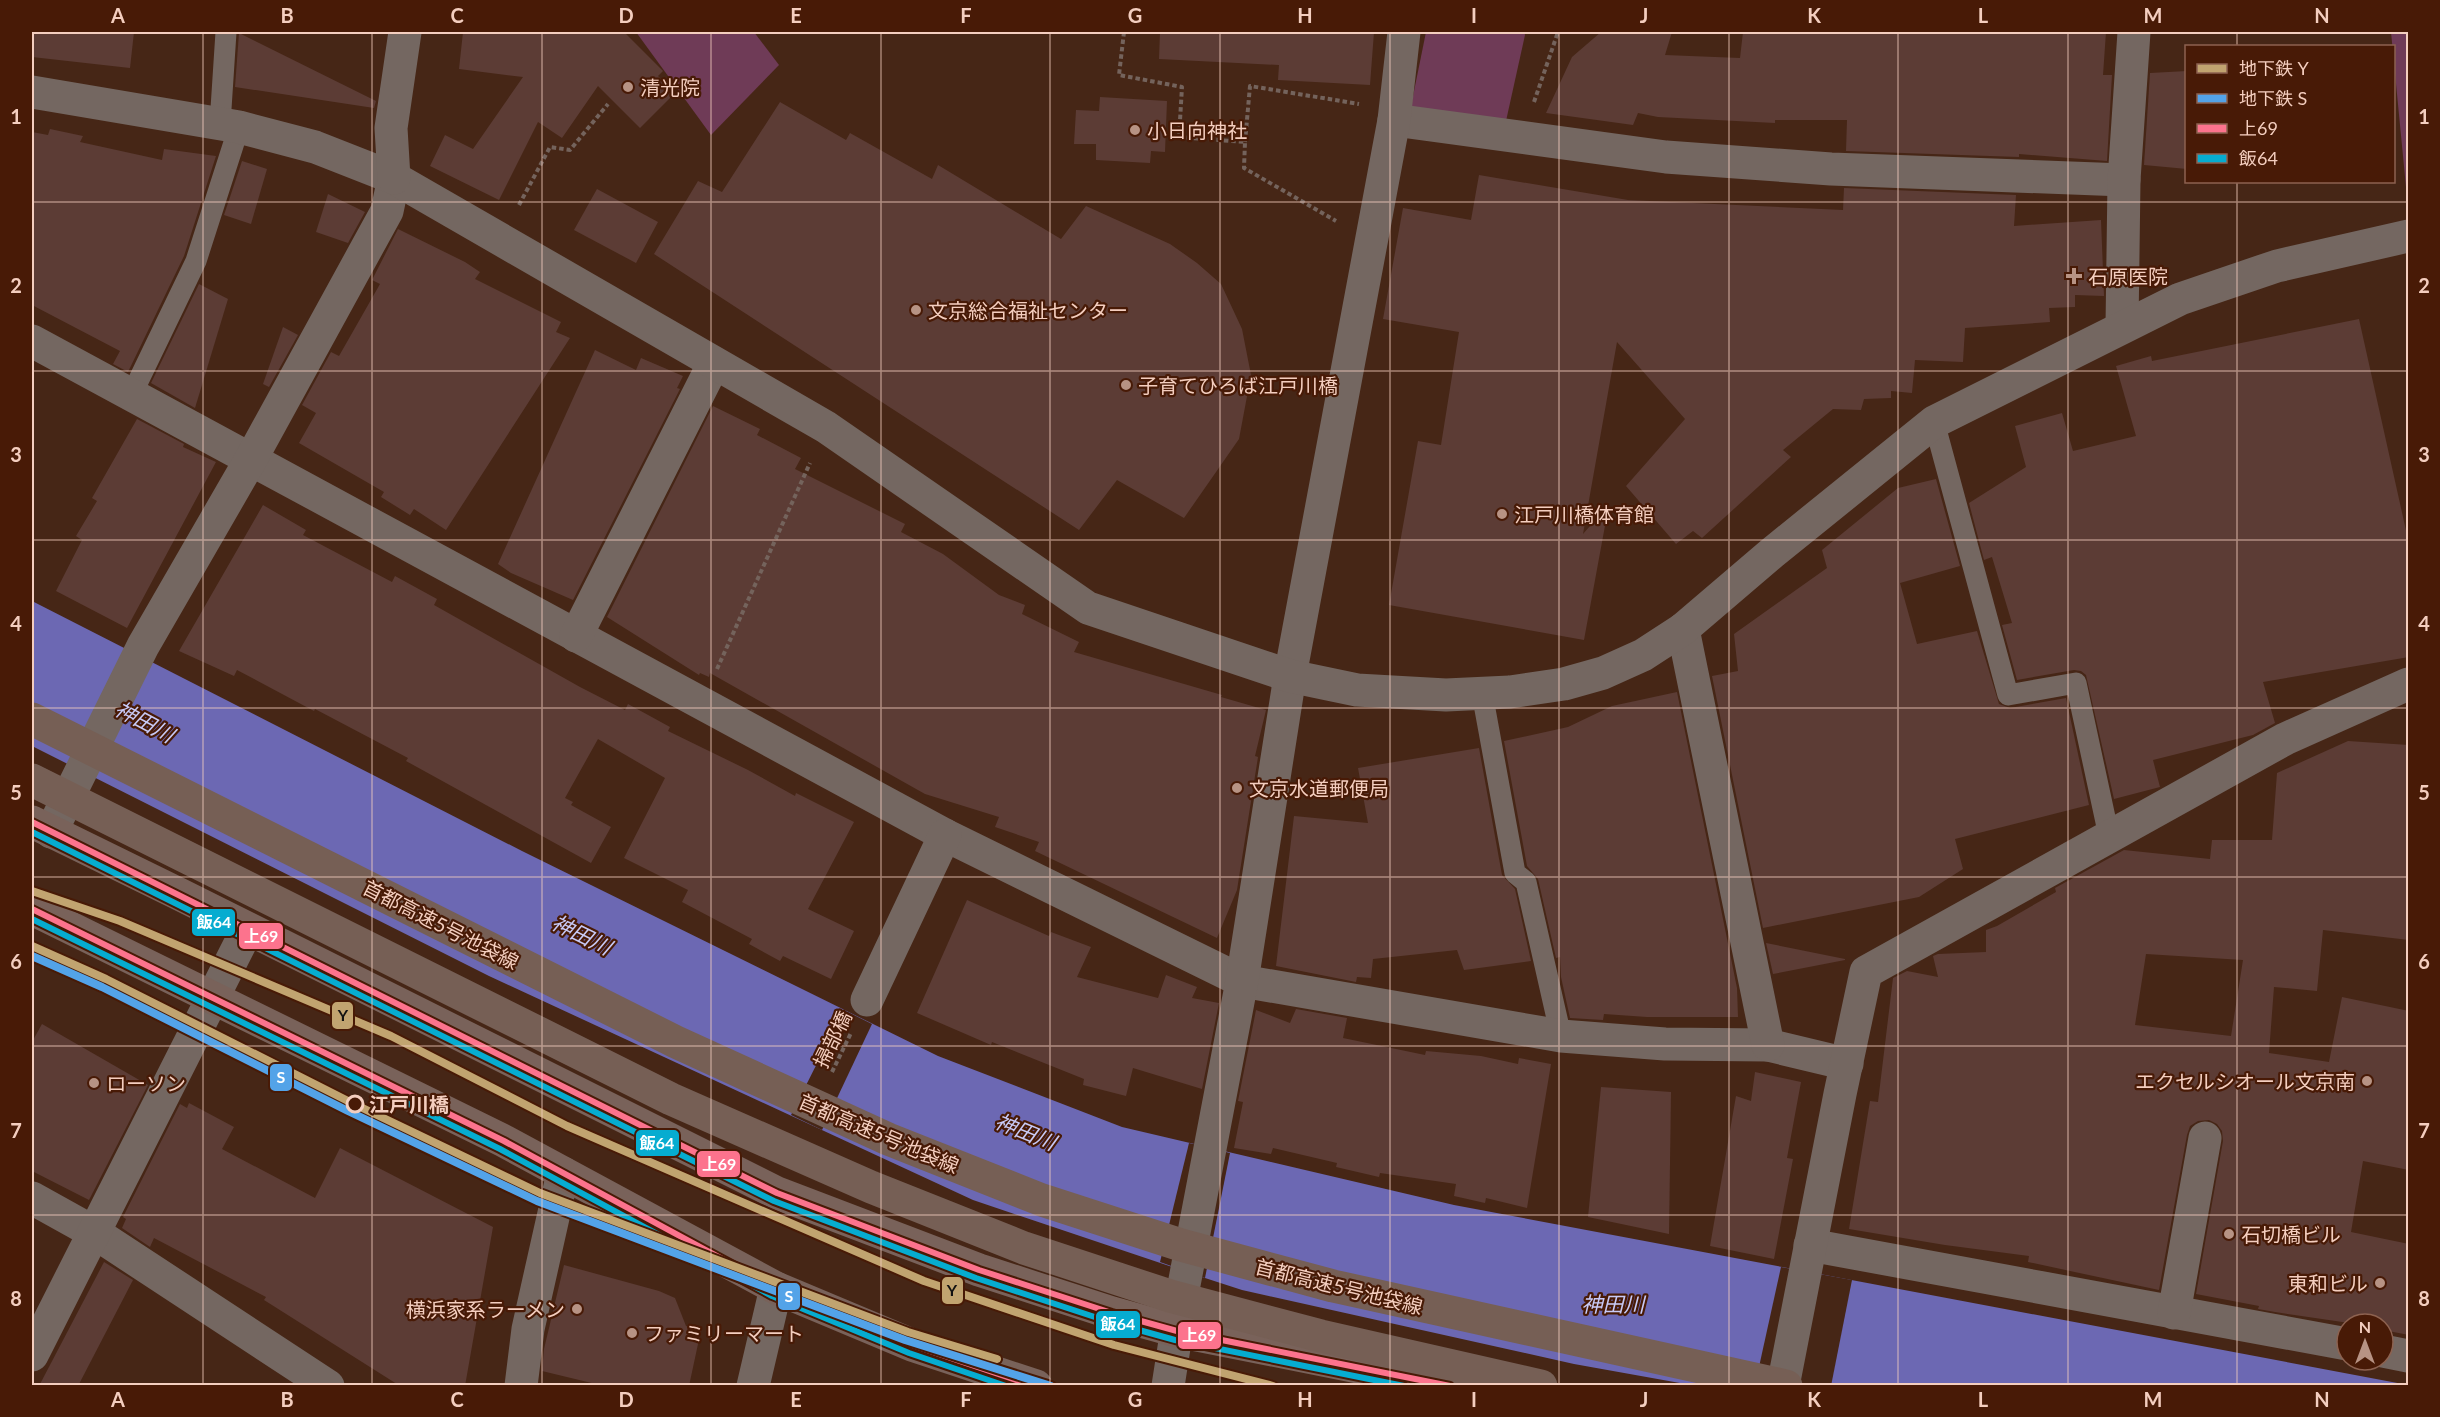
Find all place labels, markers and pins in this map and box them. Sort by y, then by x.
place label: 清光院 [640,75,700,99]
marker: 清光院 [621,80,635,94]
place label: 小日向神社 [1147,118,1247,142]
marker: 小日向神社 [1128,123,1142,137]
place label: 石原医院 [2088,264,2168,288]
marker: 石原医院 [2065,267,2083,285]
place label: 文京総合福祉センター [928,298,1128,322]
marker: 文京総合福祉センター [909,303,923,317]
place label: 子育てひろば江戸川橋 [1138,373,1338,397]
marker: 子育てひろば江戸川橋 [1119,378,1133,392]
place label: 江戸川橋体育館 [1514,502,1654,526]
marker: 江戸川橋体育館 [1495,507,1509,521]
place label: 文京水道郵便局 [1249,776,1389,800]
marker: 文京水道郵便局 [1230,781,1244,795]
place label: エクセルシオール文京南 [2135,1069,2355,1093]
place label: ローソン [106,1071,186,1095]
marker: エクセルシオール文京南 [2360,1074,2374,1088]
marker: ローソン [87,1076,101,1090]
place label: 江戸川橋 [369,1092,449,1116]
marker: 江戸川橋 [346,1095,364,1113]
place label: 石切橋ビル [2241,1222,2341,1246]
marker: 石切橋ビル [2222,1227,2236,1241]
place label: 東和ビル [2288,1271,2368,1295]
marker: 東和ビル [2373,1276,2387,1290]
place label: 横浜家系ラーメン [406,1297,565,1321]
marker: 横浜家系ラーメン [570,1302,584,1316]
place label: ファミリーマート [644,1321,804,1345]
marker: ファミリーマート [625,1326,639,1340]

